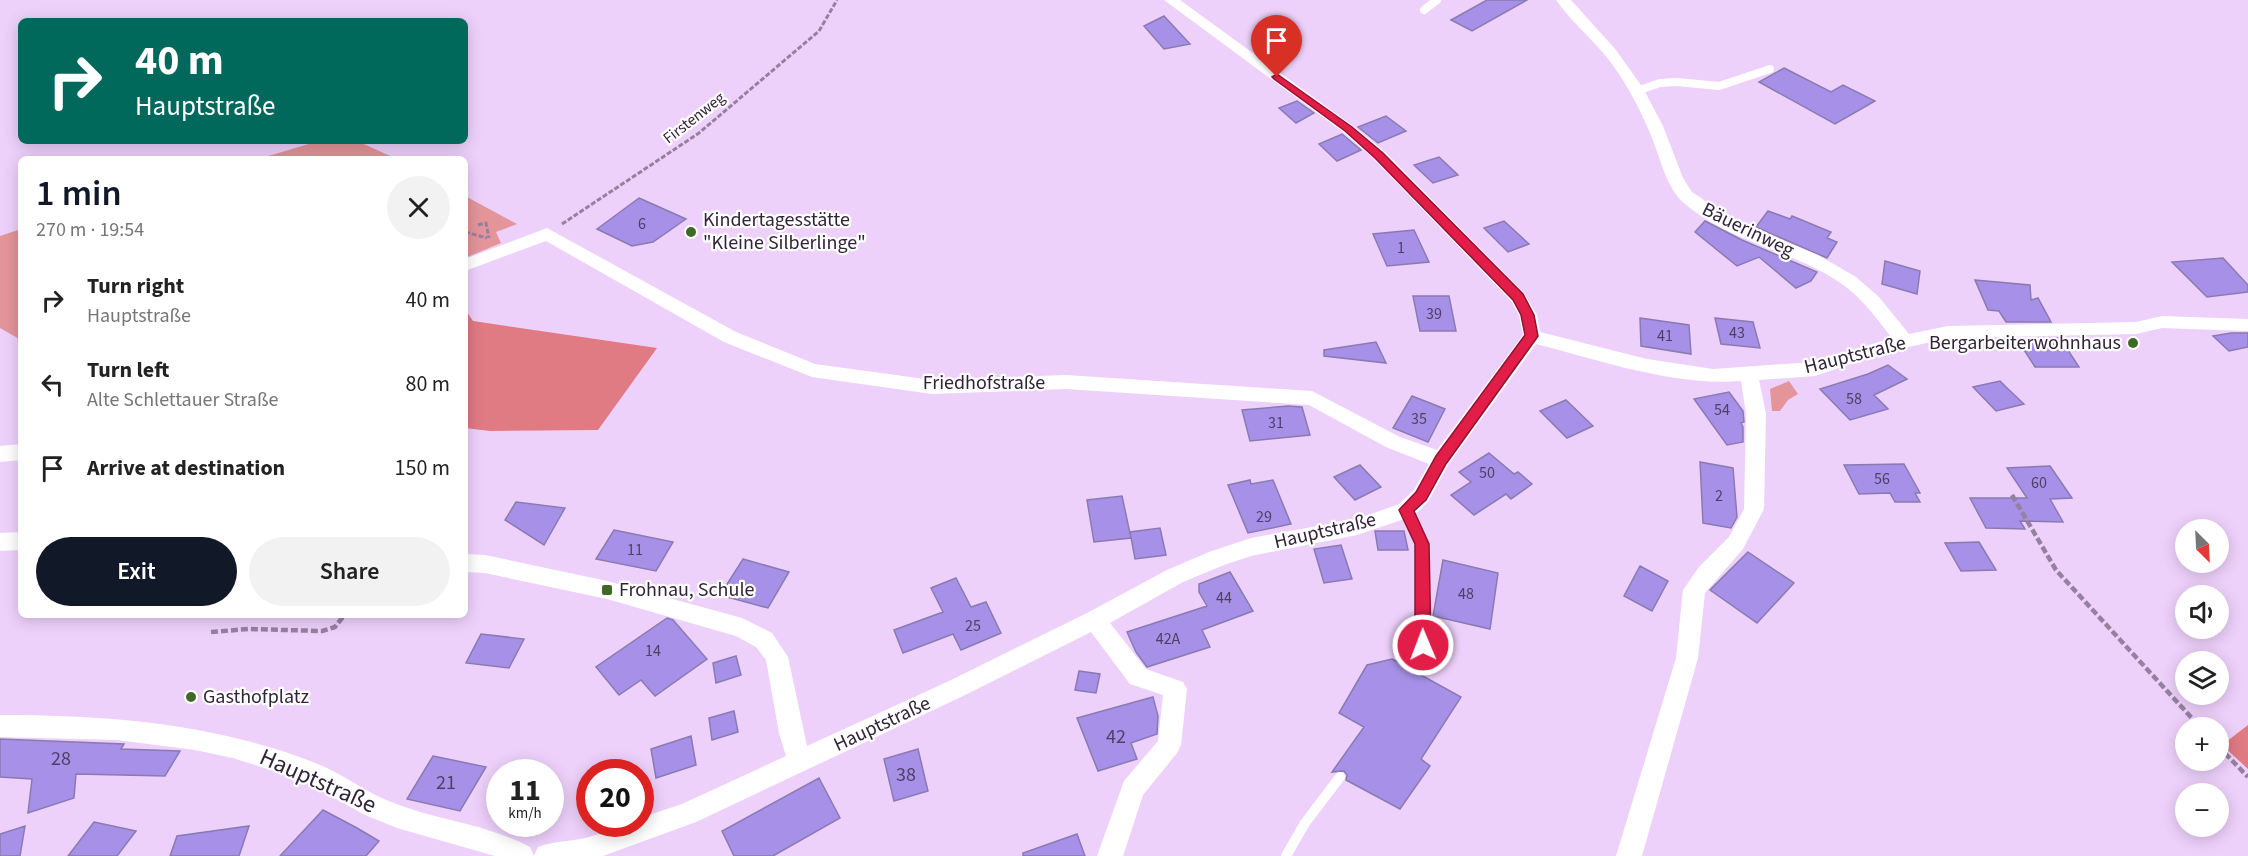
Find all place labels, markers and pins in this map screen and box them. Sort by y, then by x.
pin [1251,15,1302,77]
place label: Kindertagesstätte "Kleine Silberlinge" [703,206,866,257]
marker: Kindertagesstätte "Kleine Silberlinge" [684,225,698,239]
place label: Bergarbeiterwohnhaus [1929,329,2121,357]
marker: Bergarbeiterwohnhaus [2126,336,2140,350]
place label: Frohnau, Schule [619,576,754,604]
marker: Frohnau, Schule [600,583,614,597]
place label: Gasthofplatz [203,683,309,711]
marker: Gasthofplatz [184,690,198,704]

